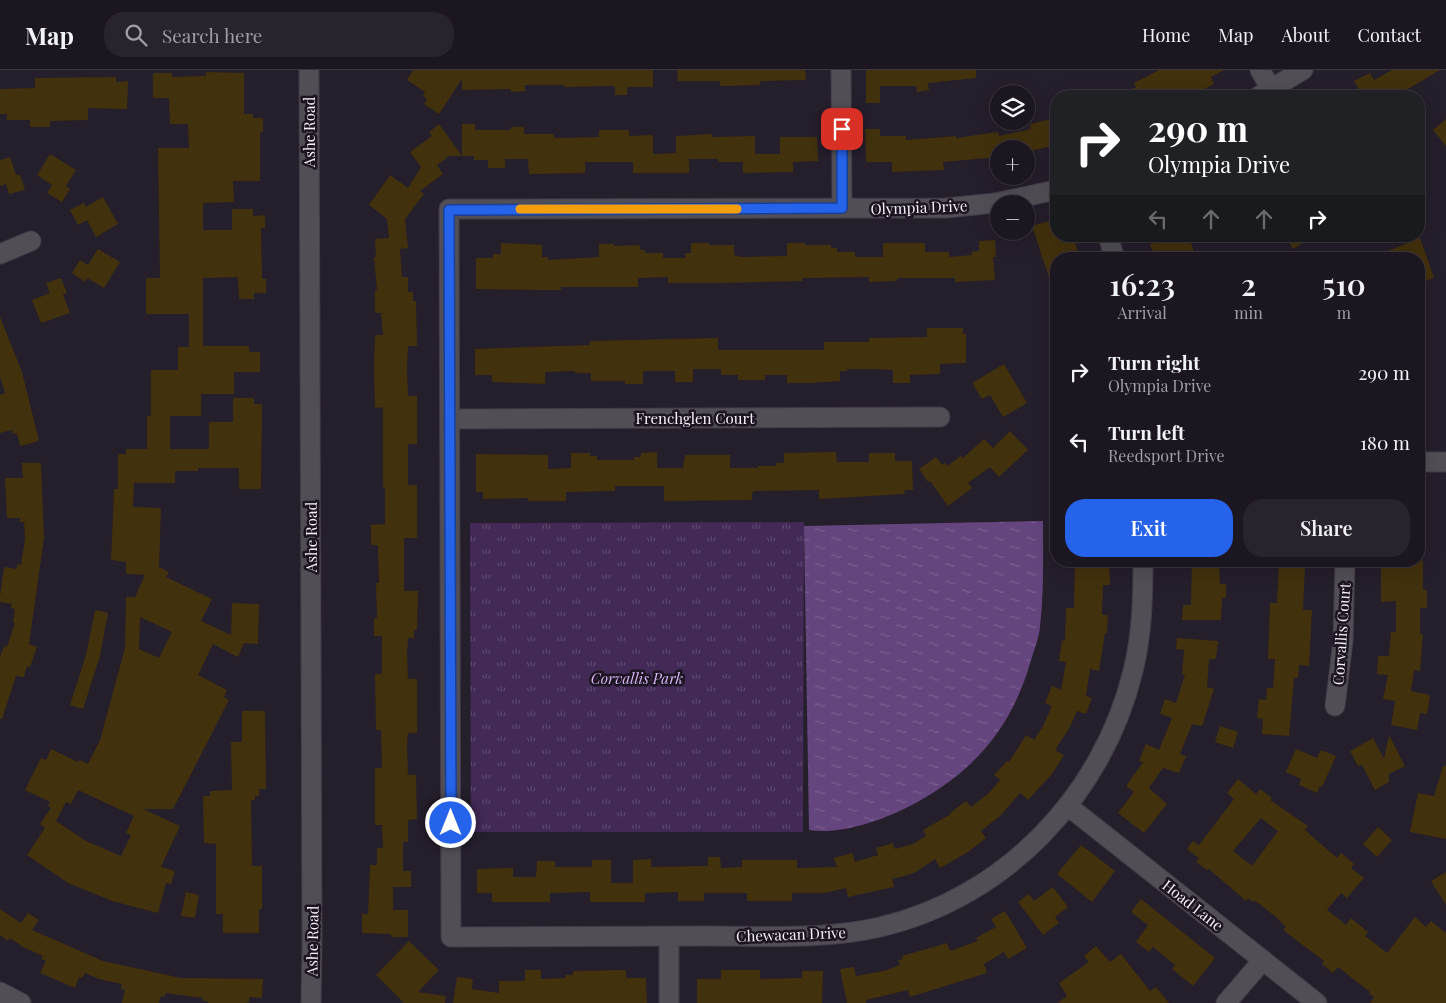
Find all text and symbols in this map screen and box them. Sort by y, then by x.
search box [104,12,454,57]
text: Map [25,19,74,51]
icon: search [122,21,150,49]
text: Search here [162,22,262,48]
text: Home [1142,23,1190,47]
text: Map [1218,23,1253,47]
text: About [1281,23,1330,47]
text: Contact [1358,23,1421,47]
map controls [990,85,1035,240]
button: layers [990,85,1035,130]
street label: Ashe Road [299,97,319,168]
text: 290 m [1148,104,1248,151]
pin [821,108,863,150]
icon: right [1065,110,1130,175]
icon: arrive [828,115,856,143]
button: + [990,140,1035,185]
text: Olympia Drive [1148,149,1290,179]
street label: Olympia Drive [870,195,968,219]
button: − [990,195,1035,240]
icon: left [1144,205,1172,233]
icon: ahead [1197,205,1225,233]
icon: ahead [1250,205,1278,233]
icon: right [1303,205,1331,233]
text: 16:23 [1109,264,1175,304]
text: 2 [1241,264,1256,304]
text: 510 [1322,264,1366,304]
text: Arrival [1118,302,1167,323]
text: min [1234,302,1263,323]
text: m [1337,302,1351,323]
text: Turn right [1108,349,1200,375]
icon: right [1065,358,1093,386]
text: 290 m [1358,359,1410,385]
text: Olympia Drive [1108,375,1211,396]
street label: Frenchglen Court [636,408,755,428]
text: Turn left [1108,419,1185,445]
icon: left [1065,428,1093,456]
text: 180 m [1360,429,1410,455]
text: Reedsport Drive [1108,445,1225,466]
button: Exit [1065,499,1233,557]
button: Share [1243,499,1410,557]
street label: Ashe Road [301,502,321,573]
street label: Corvallis Court [1327,581,1355,686]
park label: Corvallis Park [591,668,684,688]
position arrow [424,796,476,848]
street label: Hoad Lane [1158,875,1228,935]
street label: Ashe Road [301,905,323,977]
street label: Chewacan Drive [736,922,846,946]

